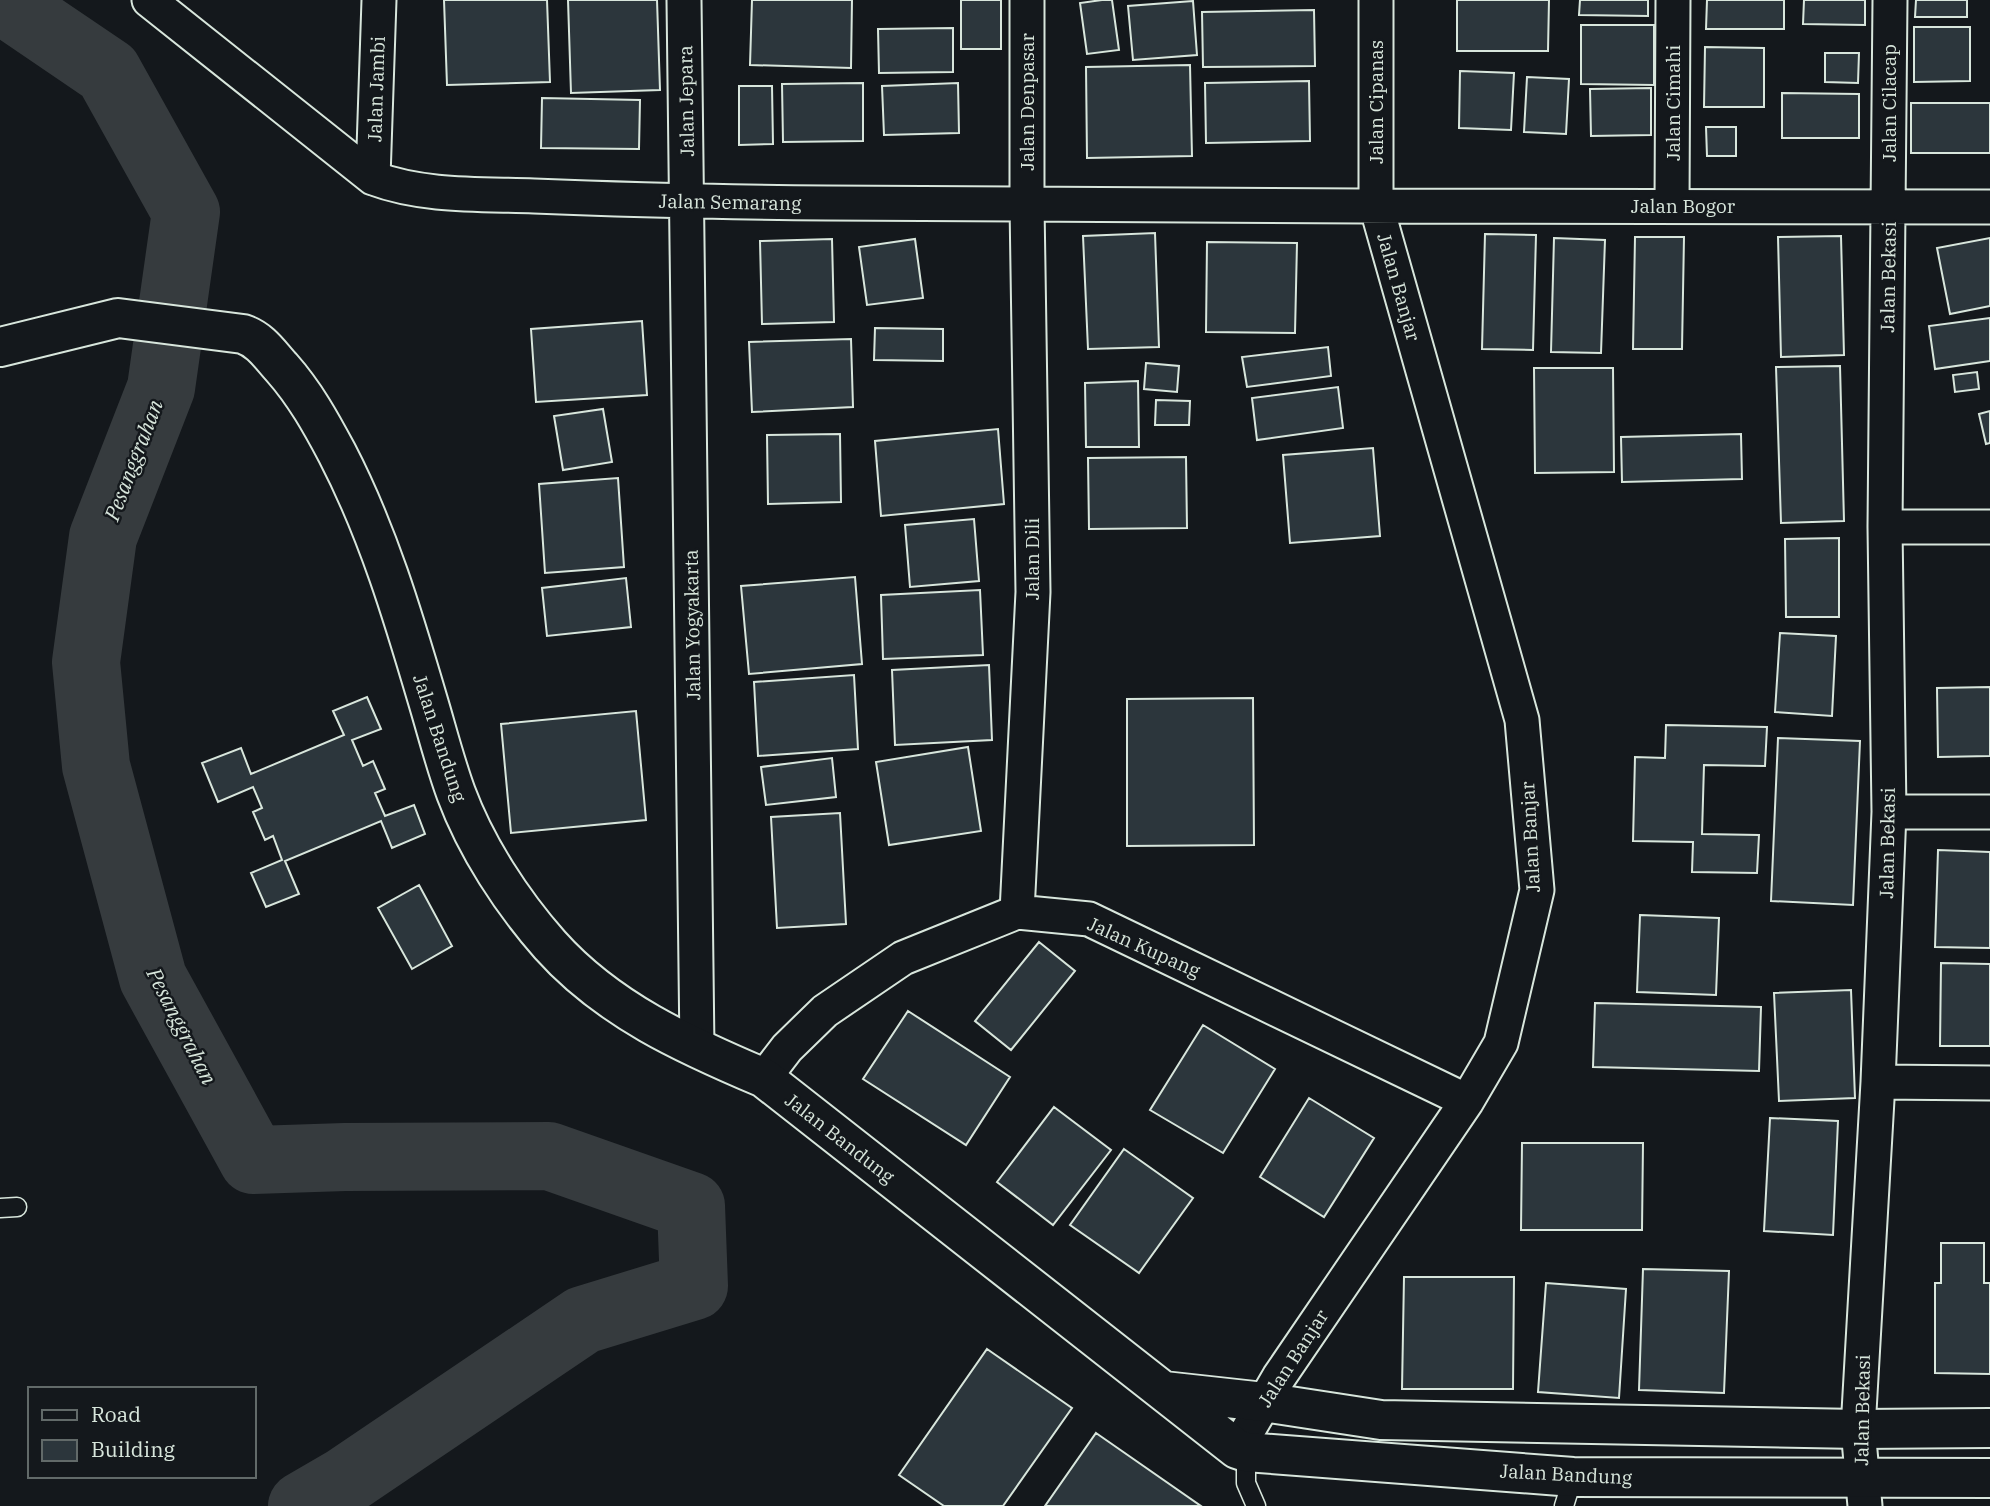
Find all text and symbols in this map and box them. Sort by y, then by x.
street label: Jalan Denpasar [1015,33,1039,171]
street label: Jalan Jambi [362,36,390,142]
street label: Jalan Cipanas [1364,40,1388,164]
street label: Jalan Cilacap [1877,44,1901,162]
street label: Jalan Jepara [673,45,699,157]
street label: Jalan Cimahi [1661,45,1685,161]
street label: Jalan Semarang [658,189,802,215]
street label: Jalan Bogor [1631,194,1736,218]
street label: Jalan Bekasi [1875,221,1901,333]
street label: Jalan Banjar [1372,230,1426,344]
water label: Pesanggrahan [97,395,169,525]
street label: Jalan Dili [1020,518,1044,600]
street label: Jalan Yogyakarta [679,549,705,701]
street label: Jalan Bandung [408,671,472,805]
street label: Jalan Banjar [1515,780,1545,893]
street label: Jalan Bekasi [1874,787,1900,899]
street label: Jalan Kupang [1084,911,1205,983]
water label: Pesanggrahan [140,962,223,1089]
street label: Jalan Bandung [780,1088,900,1189]
street label: Jalan Banjar [1253,1304,1334,1411]
street label: Jalan Bekasi [1849,1354,1875,1466]
legend [28,1387,256,1478]
text: Road [91,1400,141,1428]
text: Building [91,1435,176,1463]
street label: Jalan Bandung [1499,1459,1634,1489]

